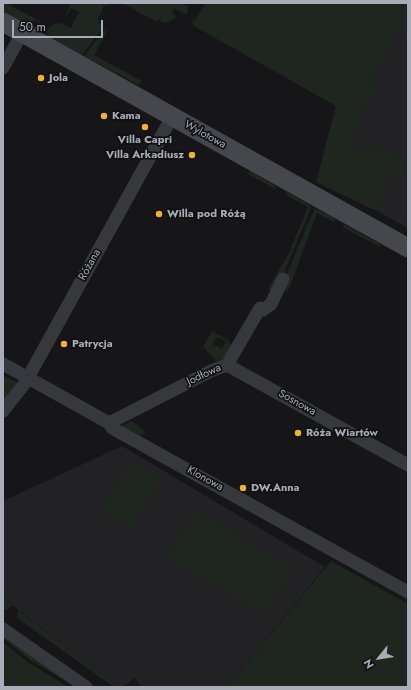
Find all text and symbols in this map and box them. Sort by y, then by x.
scale bar [14,12,105,38]
text: 50 m [19,18,46,36]
place label: Jola [49,71,68,85]
marker: Jola [36,73,46,83]
place label: Kama [112,109,141,123]
marker: Kama [99,111,109,121]
street label: Wylotowa [182,118,228,152]
marker: Villa Capri [140,122,150,132]
place label: Villa Capri [118,133,172,147]
place label: Villa Arkadiusz [106,148,184,162]
marker: Villa Arkadiusz [187,150,197,160]
place label: Willa pod Różą [167,207,246,221]
marker: Willa pod Różą [154,209,164,219]
street label: Różana [76,247,104,283]
place label: Patrycja [72,337,113,351]
marker: Patrycja [59,339,69,349]
street label: Jodłowa [185,361,223,389]
street label: Sosnowa [276,387,318,419]
place label: Róża Wiartów [306,426,378,440]
marker: Róża Wiartów [293,428,303,438]
street label: Klonowa [185,464,225,494]
place label: DW.Anna [251,481,300,495]
marker: DW.Anna [238,483,248,493]
north arrow [359,638,399,678]
text: N [359,656,378,672]

